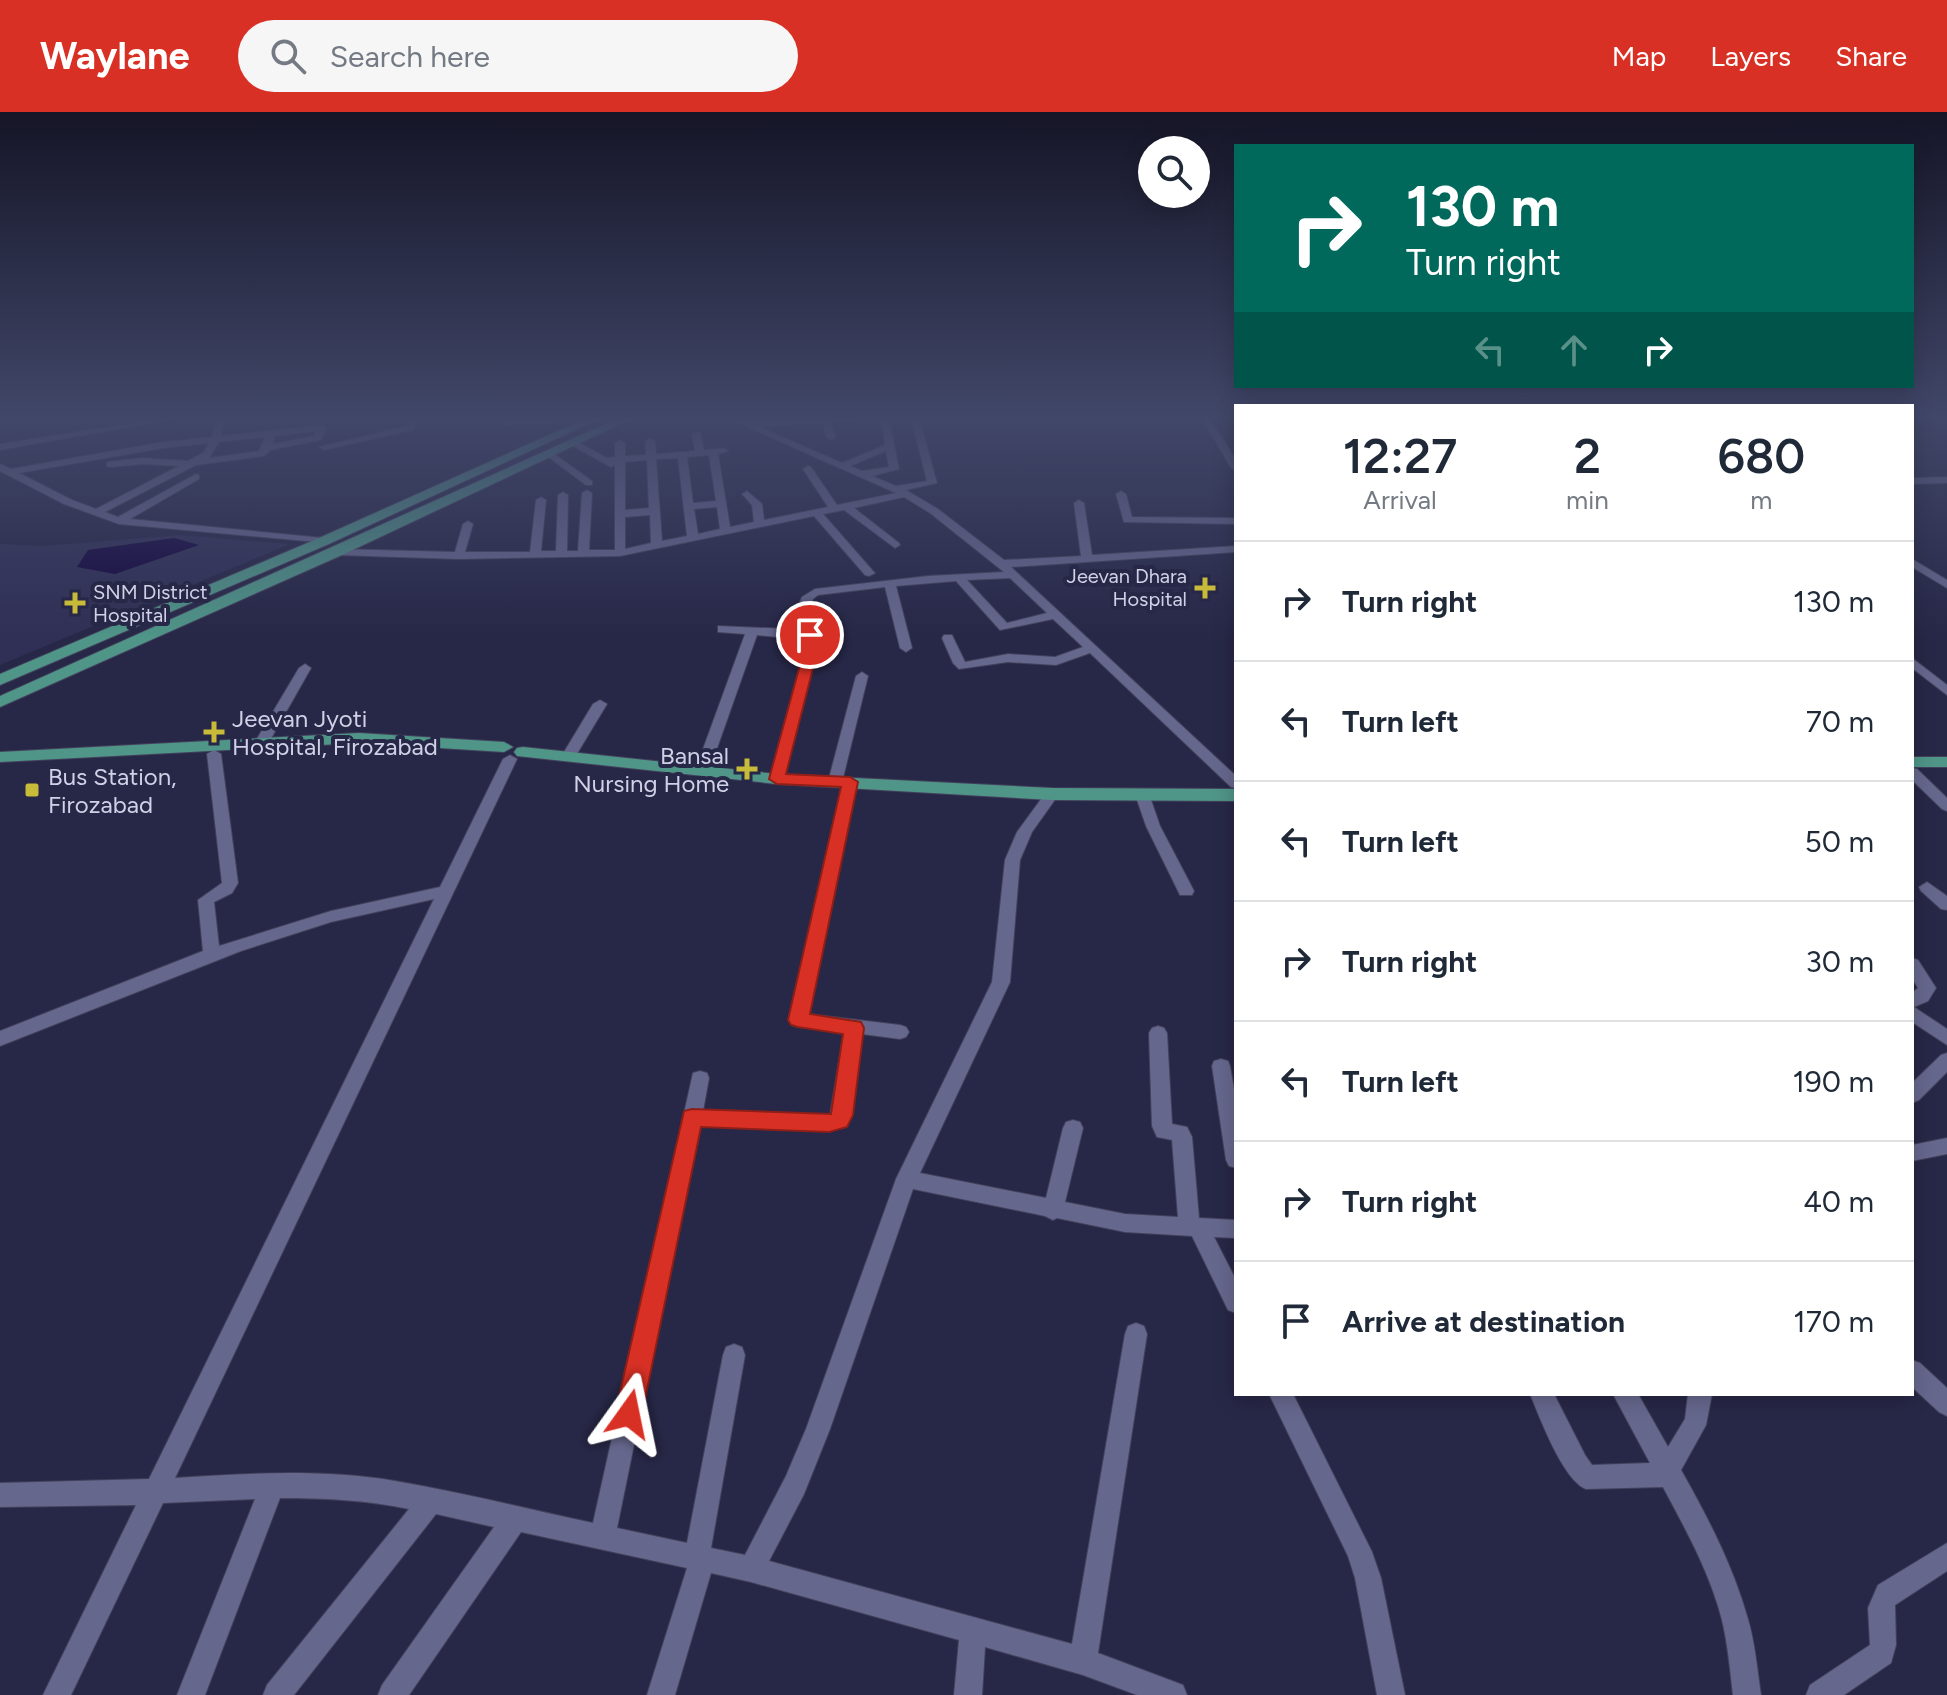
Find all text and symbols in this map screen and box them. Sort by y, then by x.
search box [238,20,798,92]
text: Waylane [40,33,190,79]
icon: search [266,34,310,78]
text: Search here [330,38,490,75]
text: Map [1612,39,1666,73]
text: Layers [1710,39,1791,73]
text: Share [1835,39,1907,73]
map controls [1138,136,1210,208]
button: search [1138,136,1210,208]
text: 130 m [1406,173,1559,240]
icon: right [1274,176,1378,280]
text: Turn right [1406,241,1561,284]
icon: left [1468,328,1512,372]
icon: ahead [1552,328,1596,372]
icon: right [1636,328,1680,372]
text: 12:27 [1343,427,1457,485]
text: 2 [1574,427,1601,485]
text: 680 [1717,427,1805,485]
text: Arrival [1363,484,1437,516]
text: min [1566,484,1609,516]
text: m [1750,484,1772,516]
place label: Jeevan Dhara Hospital [1067,564,1187,611]
marker: Jeevan Dhara Hospital [1194,577,1216,599]
icon: right [1274,579,1318,623]
place label: SNM District Hospital [93,580,208,627]
text: Turn right [1342,583,1477,620]
text: 130 m [1793,583,1874,620]
marker: SNM District Hospital [64,592,86,614]
pin [776,601,844,669]
icon: arrive [788,613,832,657]
icon: left [1274,699,1318,743]
text: Turn left [1342,703,1459,740]
text: 70 m [1806,703,1874,740]
place label: Jeevan Jyoti Hospital, Firozabad [232,704,438,761]
marker: Jeevan Jyoti Hospital, Firozabad [203,721,225,743]
place label: Bansal Nursing Home [573,741,729,798]
marker: Bansal Nursing Home [736,758,758,780]
place label: Bus Station, Firozabad [48,762,177,819]
marker: Bus Station, Firozabad [23,781,41,799]
icon: left [1274,819,1318,863]
text: Turn left [1342,823,1459,860]
text: 50 m [1805,823,1874,860]
icon: right [1274,939,1318,983]
text: Turn right [1342,943,1477,980]
text: 30 m [1806,943,1874,980]
icon: left [1274,1059,1318,1103]
text: Turn left [1342,1063,1459,1100]
text: 190 m [1792,1063,1874,1100]
icon: right [1274,1179,1318,1223]
text: Turn right [1342,1183,1477,1220]
text: 40 m [1803,1183,1874,1220]
icon: arrive [1274,1299,1318,1343]
text: Arrive at destination [1342,1303,1625,1340]
text: 170 m [1793,1303,1874,1340]
position arrow [587,1372,671,1456]

